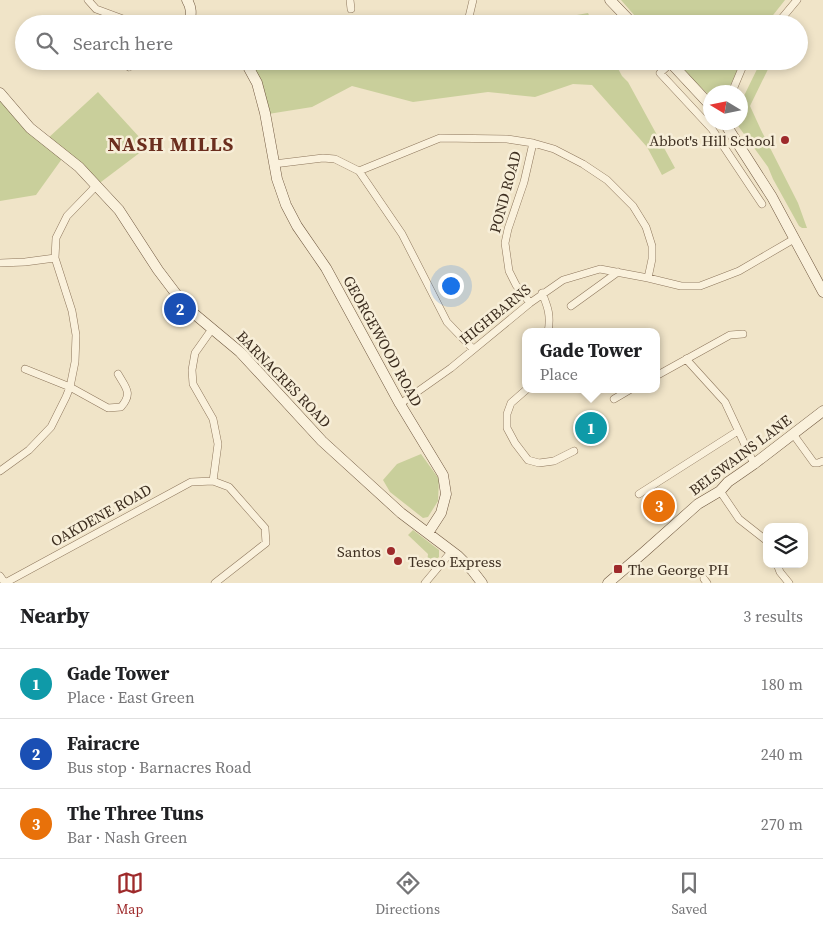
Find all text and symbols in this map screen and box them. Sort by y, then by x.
search box [15,15,808,70]
icon: search [33,29,61,57]
text: Search here [73,30,173,56]
north arrow [703,85,748,130]
district label: NASH MILLS [108,130,234,158]
place label: Abbot's Hill School [649,130,776,151]
marker: Abbot's Hill School [779,134,791,146]
street label: POND ROAD [484,149,526,235]
street label: GEORGEWOOD ROAD [338,272,428,410]
your location [438,273,464,299]
street label: HIGHBARNS [455,279,535,349]
pin: 2 [164,290,196,328]
street label: BARNACRES ROAD [232,326,336,432]
popup [522,328,660,393]
text: Gade Tower [540,337,642,363]
text: Place [540,363,578,385]
pin: 1 [575,409,607,447]
street label: BELSWAINS LANE [685,410,795,500]
street label: OAKDENE ROAD [47,479,155,551]
pin: 3 [643,487,675,525]
map controls [763,523,808,568]
button: layers [763,523,808,568]
place label: Santos [337,541,381,562]
marker: Santos [385,545,397,557]
place label: Tesco Express [408,551,501,572]
marker: Tesco Express [392,555,404,567]
place label: The George PH [628,559,729,580]
marker: The George PH [612,563,624,575]
text: Nearby [20,601,90,630]
text: 3 results [743,605,803,627]
text: Gade Tower [67,660,169,686]
text: 1 [32,673,40,695]
text: 180 m [761,673,803,695]
text: Place · East Green [67,686,195,708]
text: Fairacre [67,730,140,756]
text: 2 [32,743,40,765]
text: 240 m [761,743,803,765]
text: Bus stop · Barnacres Road [67,756,251,778]
text: The Three Tuns [67,800,204,826]
text: 3 [32,813,40,835]
text: 270 m [761,813,803,835]
text: Bar · Nash Green [67,826,188,848]
tab: Map [116,869,144,919]
tab: Directions [375,869,440,919]
tab: Saved [671,869,707,919]

